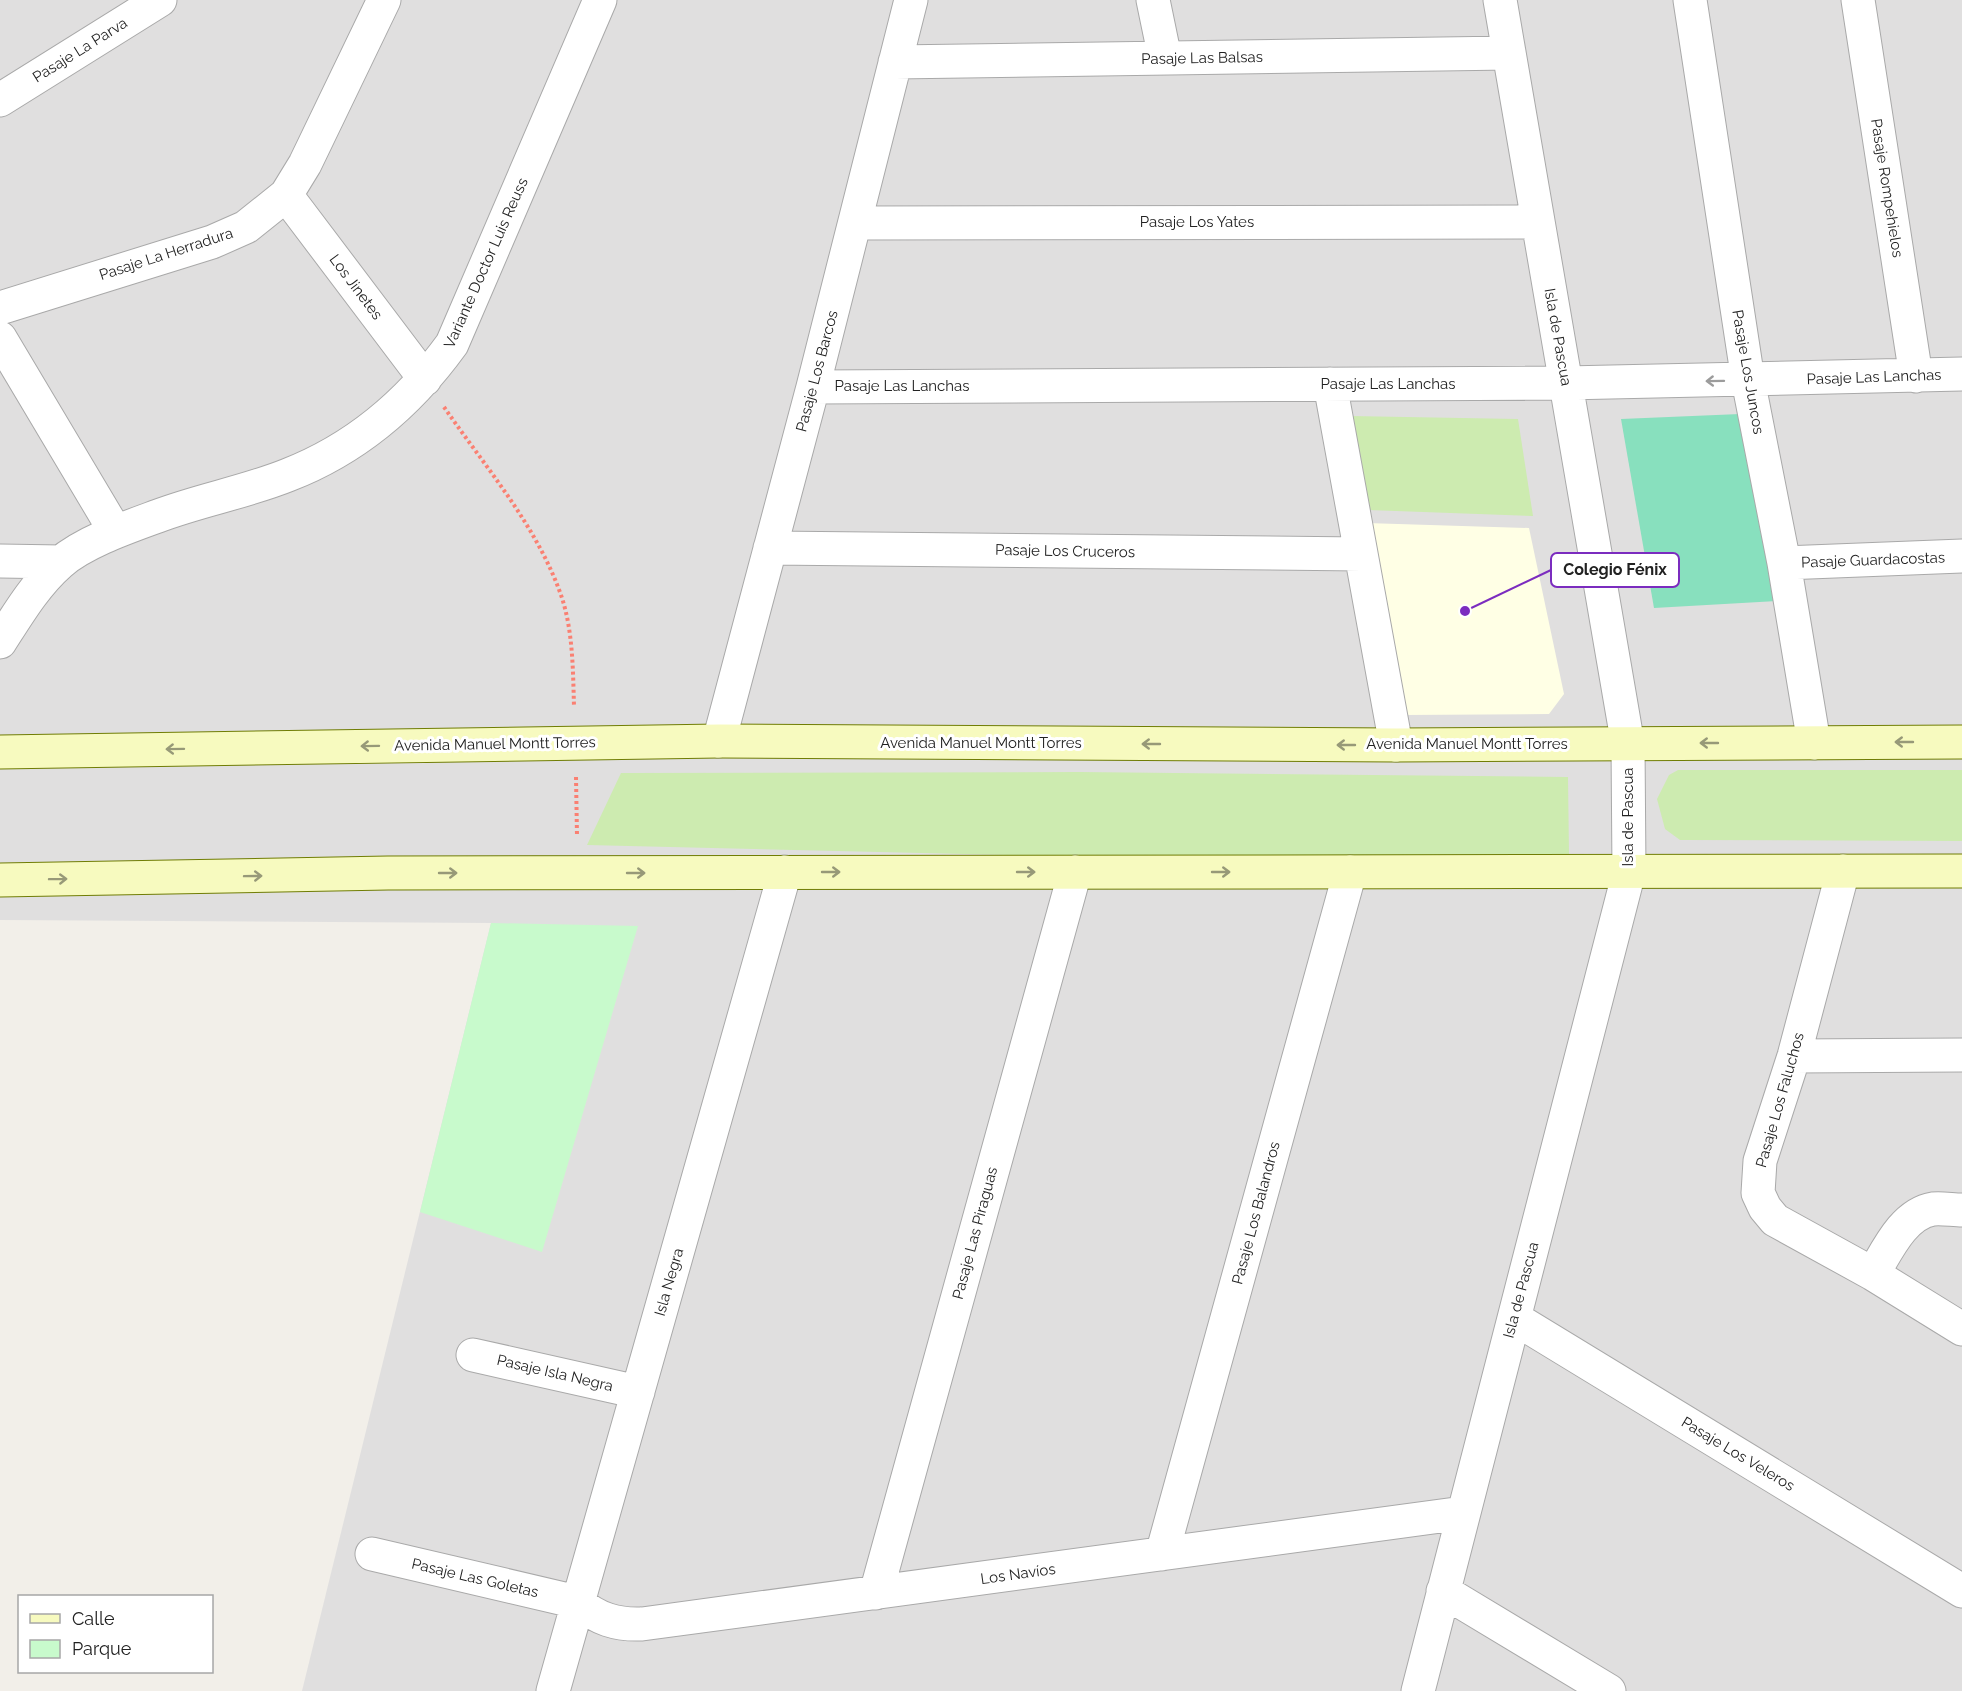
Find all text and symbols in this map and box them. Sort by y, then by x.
street label: Pasaje La Parva [29,14,131,86]
street label: Pasaje Las Balsas [1141,48,1263,68]
street label: Pasaje Rompehielos [1867,117,1907,259]
street label: Variante Doctor Luis Reuss [440,175,532,351]
street label: Pasaje Los Yates [1140,213,1254,231]
street label: Pasaje La Herradura [97,224,235,284]
street label: Los Jinetes [326,251,386,323]
street label: Isla de Pascua [1541,287,1575,387]
street label: Pasaje Los Barcos [792,308,842,434]
street label: Pasaje Los Juncos [1728,308,1768,436]
street label: Pasaje Las Lanchas [1806,366,1942,388]
street label: Pasaje Las Lanchas [1321,375,1455,393]
one-way arrow [1705,375,1725,387]
street label: Pasaje Las Lanchas [835,377,969,395]
street label: Pasaje Los Cruceros [995,541,1135,561]
street label: Pasaje Guardacostas [1801,548,1945,572]
callout: Colegio Fénix [1551,553,1679,587]
text: Colegio Fénix [1563,560,1667,579]
street label: Avenida Manuel Montt Torres [394,733,596,755]
street label: Avenida Manuel Montt Torres [880,734,1082,752]
street label: Avenida Manuel Montt Torres [1366,735,1568,753]
one-way arrow [1894,736,1914,748]
one-way arrow [1699,737,1719,749]
one-way arrow [1141,738,1161,750]
one-way arrow [1336,739,1356,751]
one-way arrow [360,740,380,752]
one-way arrow [165,743,185,755]
street label: Isla de Pascua [1619,768,1637,866]
one-way arrow [821,866,841,878]
one-way arrow [1016,866,1036,878]
one-way arrow [1211,866,1231,878]
one-way arrow [438,867,458,879]
one-way arrow [626,867,646,879]
one-way arrow [243,870,263,882]
one-way arrow [48,874,68,885]
street label: Pasaje Los Faluchos [1752,1030,1808,1170]
street label: Pasaje Los Balandros [1228,1140,1284,1286]
street label: Pasaje Las Piraguas [949,1165,1001,1301]
street label: Isla de Pascua [1500,1240,1542,1340]
street label: Isla Negra [651,1246,687,1318]
street label: Pasaje Isla Negra [495,1351,615,1395]
street label: Pasaje Los Veleros [1678,1413,1798,1495]
street label: Pasaje Las Goletas [410,1555,540,1601]
street label: Los Navíos [979,1560,1057,1588]
legend [18,1595,213,1673]
text: Calle [72,1608,115,1629]
text: Parque [72,1638,132,1659]

